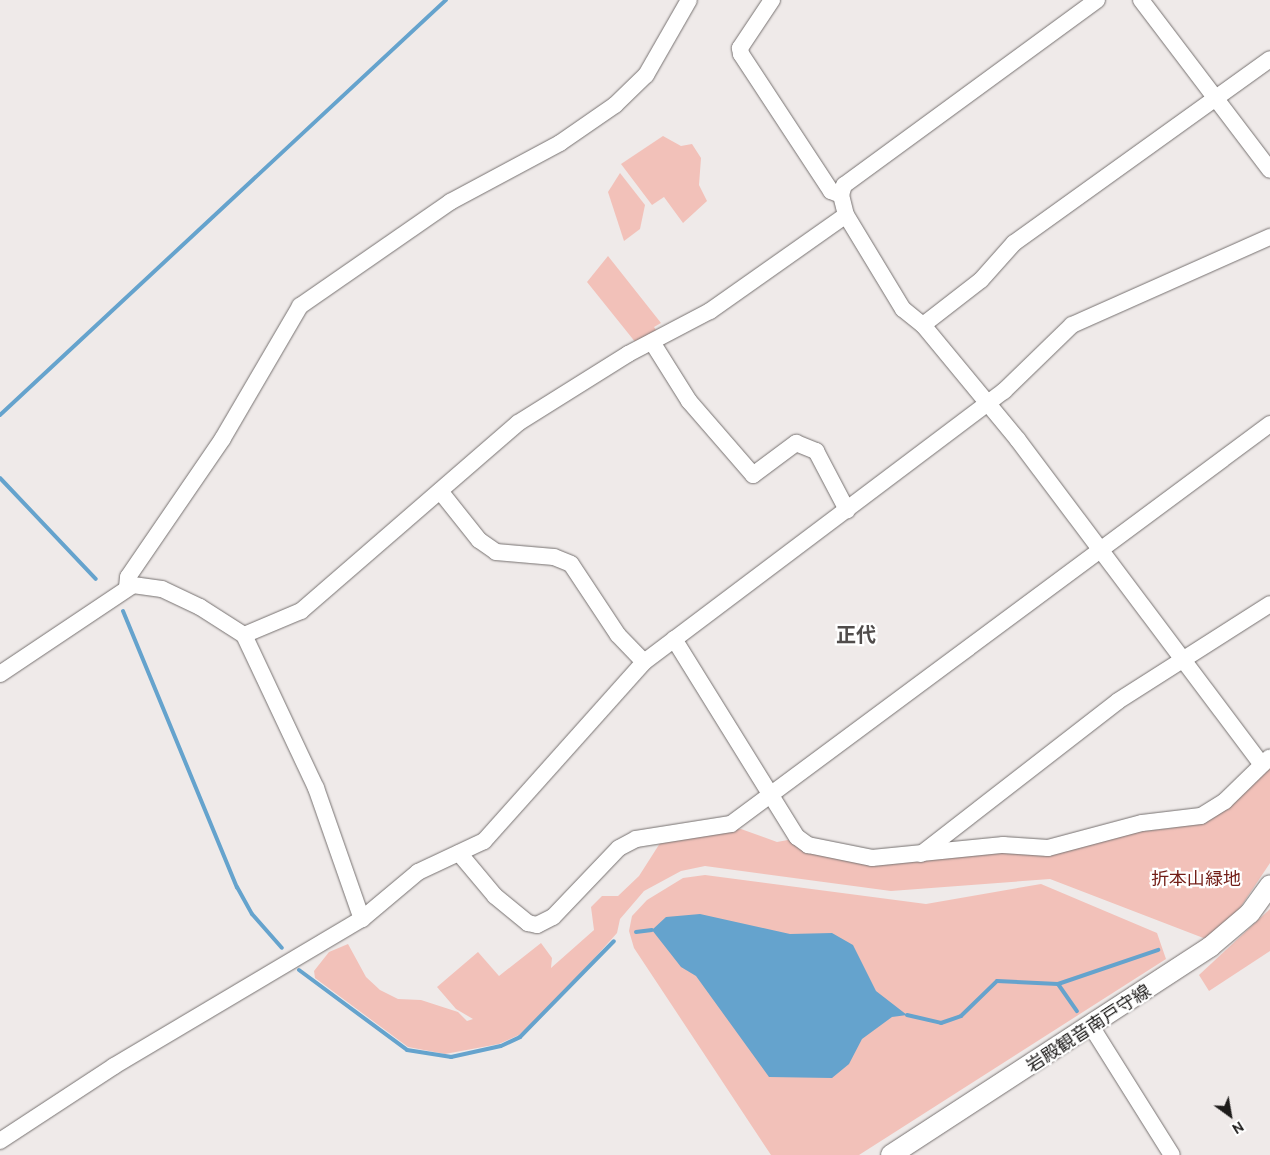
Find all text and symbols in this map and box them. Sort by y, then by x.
district label: 正代 [836,622,876,646]
park label: 折本山緑地 [1151,867,1241,889]
street label: 岩殿観音南戸守線 [1022,980,1154,1076]
north arrow [1205,1090,1255,1140]
text: N [1229,1118,1247,1137]

